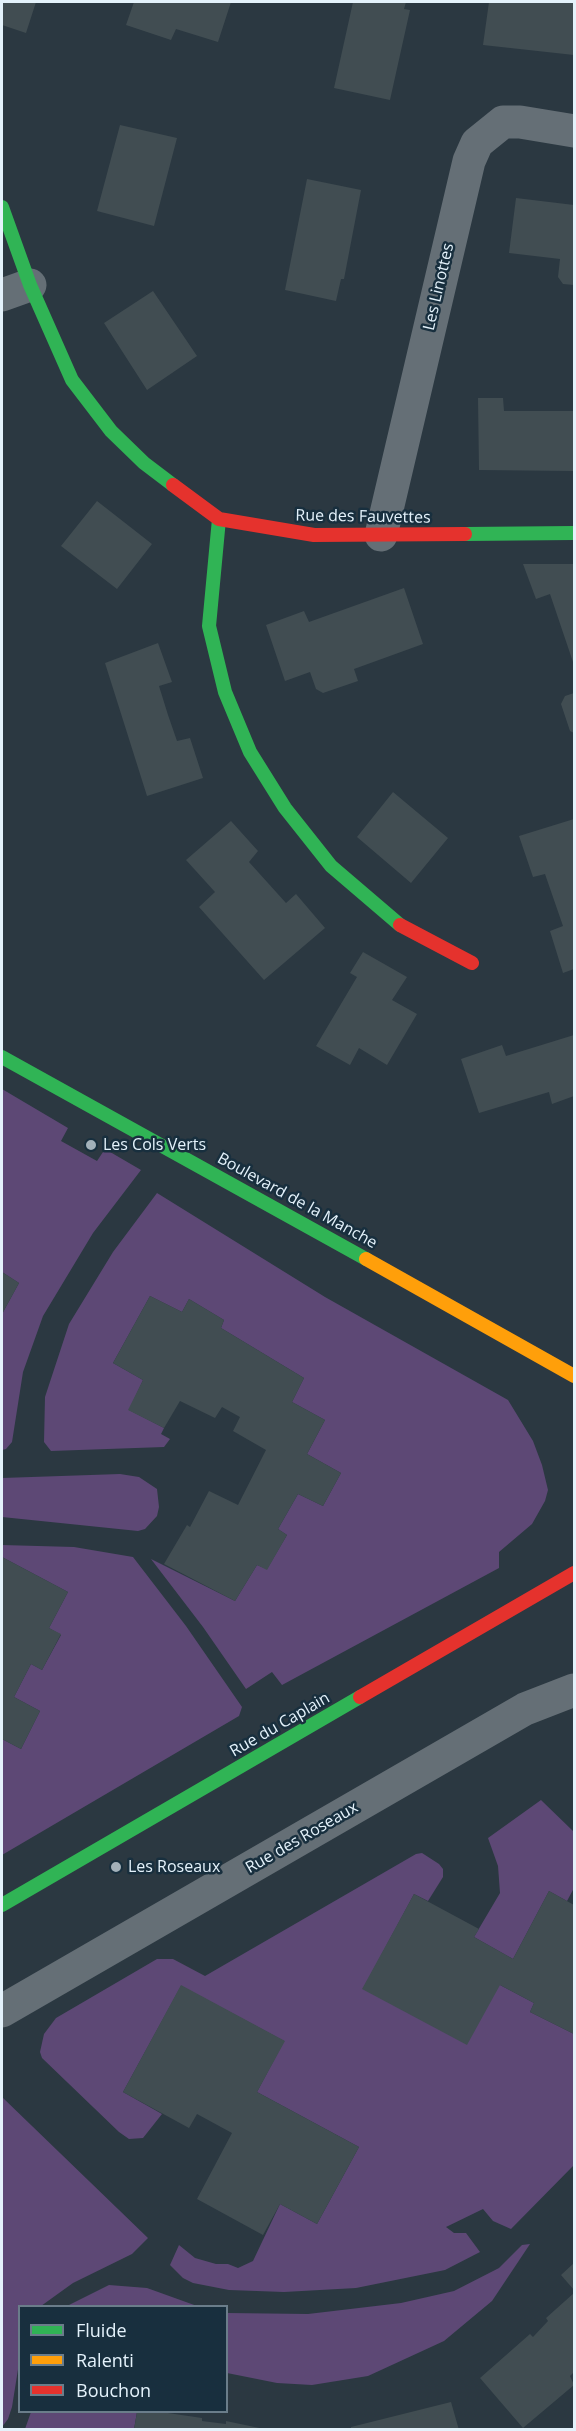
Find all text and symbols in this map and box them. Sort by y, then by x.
street label: Les Linottes [420,242,458,332]
street label: Rue des Fauvettes [295,506,431,528]
place label: Les Cols Verts [103,1135,206,1155]
marker: Les Cols Verts [84,1138,98,1152]
street label: Boulevard de la Manche [214,1149,380,1253]
street label: Rue du Caplain [227,1689,333,1761]
street label: Rue des Roseaux [242,1798,362,1878]
place label: Les Roseaux [128,1857,220,1877]
marker: Les Roseaux [109,1860,123,1874]
legend [18,2305,228,2413]
text: Fluide [76,2318,127,2342]
text: Ralenti [76,2348,134,2372]
text: Bouchon [76,2378,151,2402]

